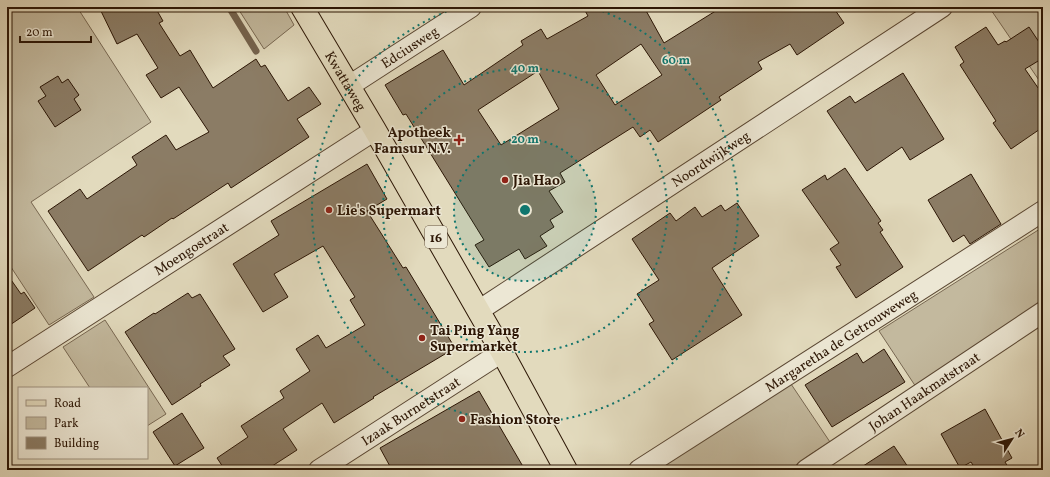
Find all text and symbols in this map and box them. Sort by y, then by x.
scale bar [20,18,91,44]
street label: Edciusweg [378,23,443,74]
text: 20 m [26,25,53,41]
street label: Kwattaweg [319,48,370,115]
text: 60 m [662,53,690,69]
text: 40 m [511,61,540,77]
place label: Apotheek Famsur N.V. [374,124,452,159]
street label: Noordwijkweg [668,127,754,193]
text: 20 m [511,132,539,148]
marker: Apotheek Famsur N.V. [454,135,464,145]
place label: Jia Hao [512,172,560,191]
marker: Jia Hao [500,175,510,185]
place label: Lie's Supermart [337,202,441,221]
centre of rings [518,203,532,217]
marker: Lie's Supermart [324,205,334,215]
street label: Moengostraat [151,219,233,281]
road number: 16 [425,226,447,248]
street label: Margaretha de Getrouweweg [762,286,922,398]
place label: Tai Ping Yang Supermarket [430,322,520,357]
marker: Tai Ping Yang Supermarket [417,333,427,343]
street label: Johan Haakmatstraat [866,348,984,436]
street label: Izaak Burnetstraat [358,373,465,451]
legend [18,387,148,459]
text: Road [54,396,81,412]
place label: Fashion Store [470,411,560,430]
marker: Fashion Store [457,414,467,424]
text: Park [54,416,79,432]
north arrow [992,419,1032,459]
text: N [1010,426,1027,442]
text: Building [54,436,99,452]

